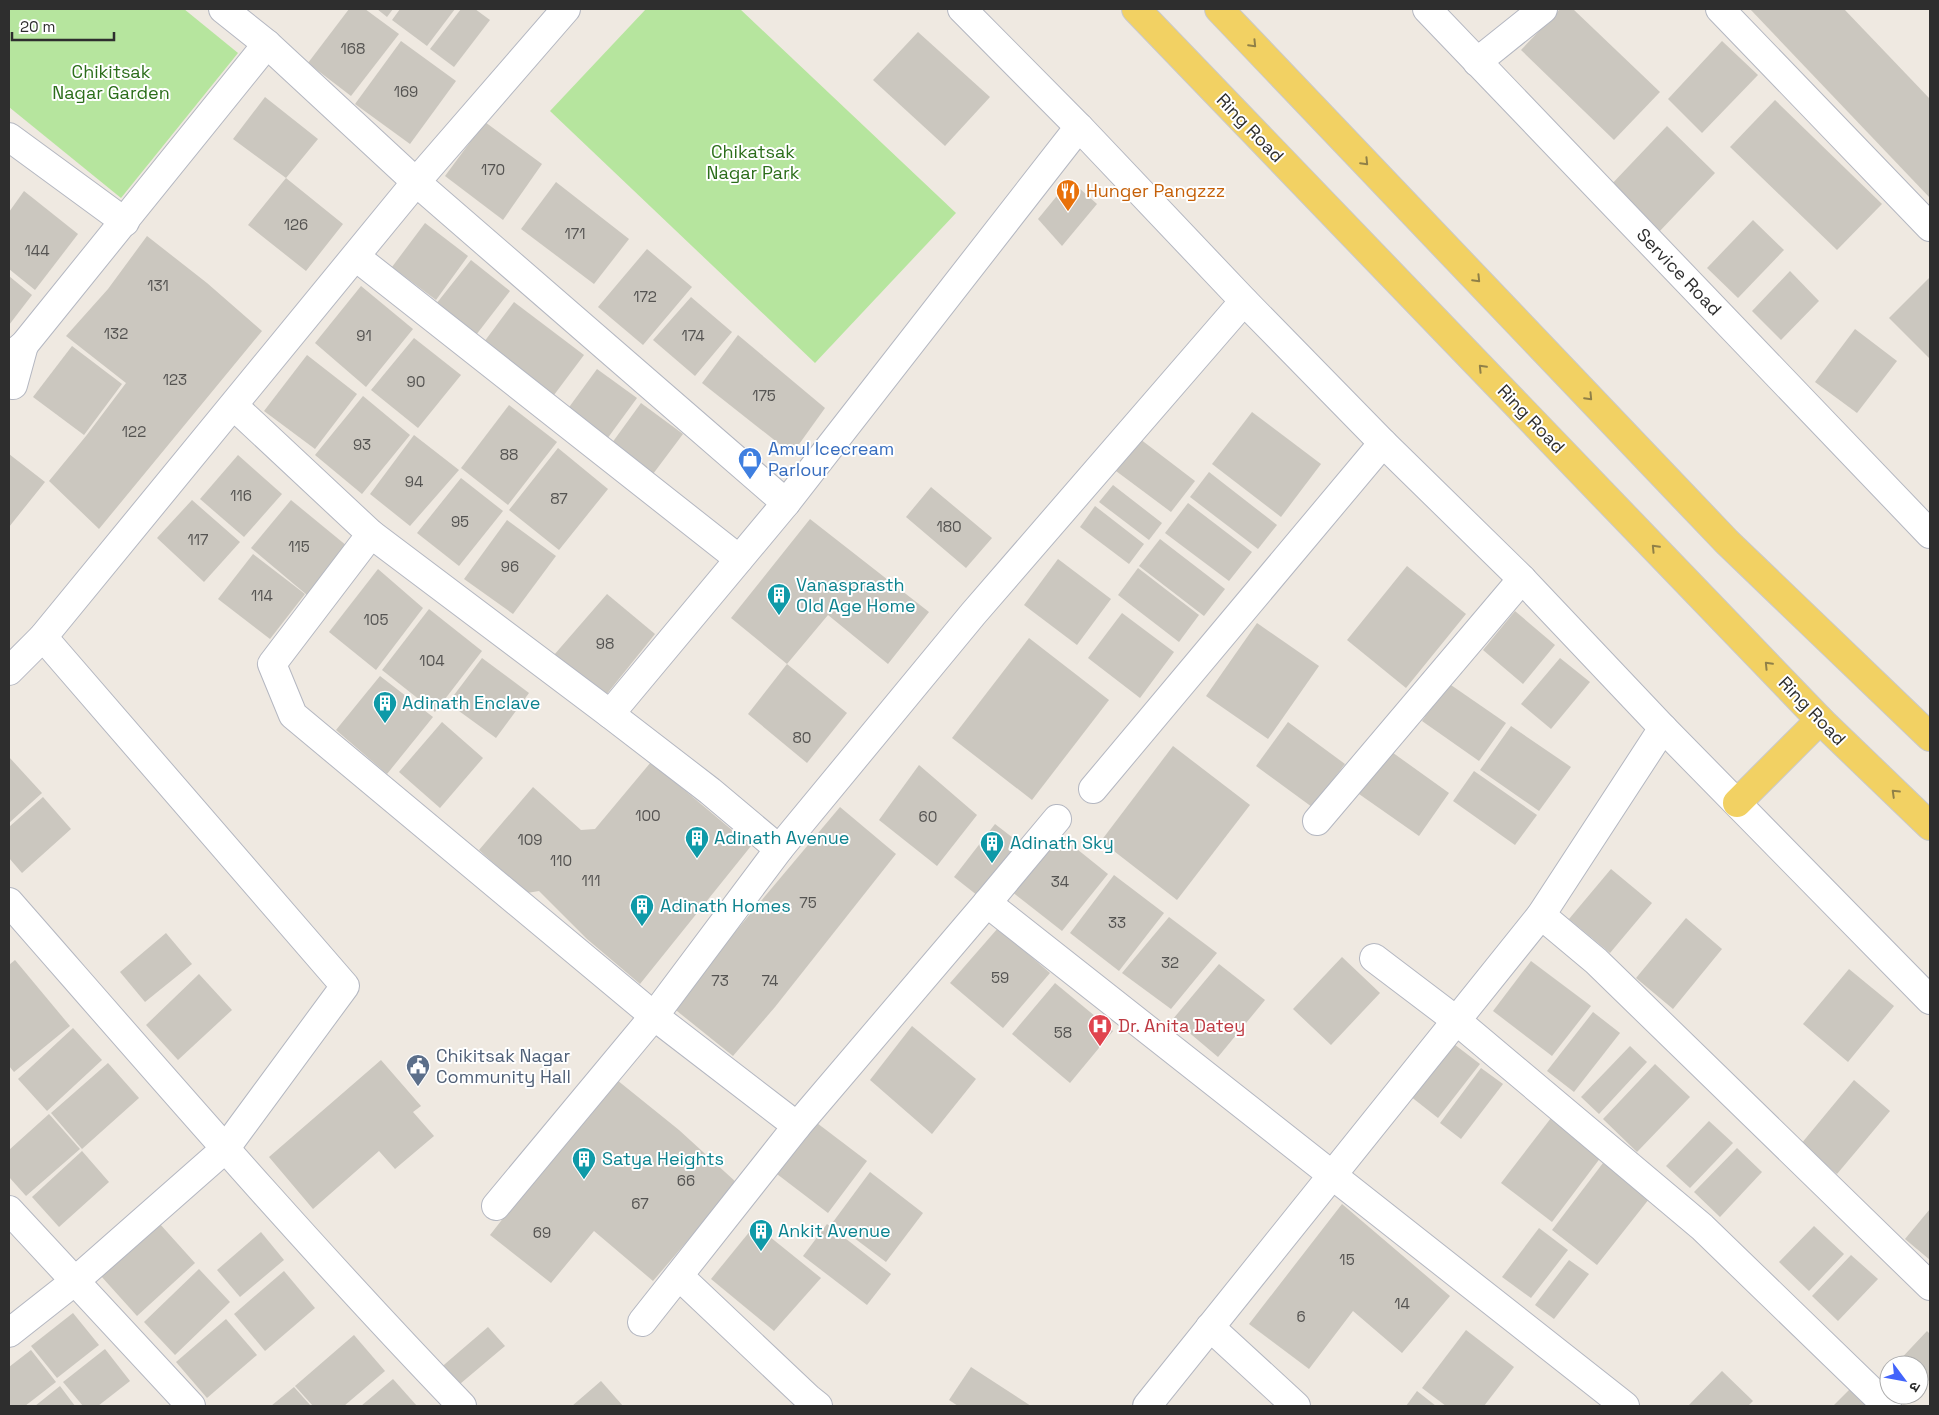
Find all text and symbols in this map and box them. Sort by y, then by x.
scale bar [12,10,115,42]
text: 20 m [20,17,55,36]
one-way arrow [1247,38,1256,47]
house number: 168 [341,39,365,58]
park label: Chikitsak Nagar Garden [52,60,170,104]
house number: 169 [394,82,418,101]
street label: Ring Road [1212,88,1289,167]
park label: Chikatsak Nagar Park [707,140,800,184]
one-way arrow [1359,156,1368,165]
house number: 170 [481,160,505,179]
restaurant icon: Hunger Pangzzz [1055,178,1081,212]
place label: Hunger Pangzzz [1086,179,1225,202]
house number: 126 [284,215,308,234]
street label: Service Road [1632,223,1727,320]
house number: 171 [565,224,585,243]
house number: 144 [24,241,50,260]
one-way arrow [1471,274,1480,283]
house number: 131 [147,276,169,295]
house number: 172 [633,287,657,306]
house number: 132 [104,324,128,343]
house number: 91 [356,326,372,345]
house number: 174 [681,326,705,345]
one-way arrow [1479,365,1488,374]
house number: 123 [163,370,187,389]
house number: 90 [407,372,425,391]
street label: Ring Road [1493,379,1570,458]
house number: 175 [752,386,776,405]
one-way arrow [1583,391,1592,400]
house number: 122 [122,422,146,441]
house number: 93 [353,435,371,454]
place label: Amul Icecream Parlour [768,437,894,481]
house number: 88 [500,445,518,464]
shop icon: Amul Icecream Parlour [737,446,763,480]
house number: 94 [405,472,423,491]
house number: 116 [230,486,252,505]
house number: 87 [550,489,568,508]
house number: 95 [451,512,469,531]
house number: 180 [936,517,962,536]
house number: 117 [187,530,209,549]
house number: 115 [288,537,310,556]
one-way arrow [1652,545,1661,554]
house number: 96 [501,557,519,576]
place label: Vanasprasth Old Age Home [796,573,916,617]
building icon: Vanasprasth Old Age Home [766,582,792,616]
house number: 114 [251,586,273,605]
house number: 105 [364,610,388,629]
house number: 98 [596,634,614,653]
house number: 104 [419,651,445,670]
one-way arrow [1765,662,1774,671]
street label: Ring Road [1774,671,1851,750]
building icon: Adinath Enclave [372,690,398,724]
place label: Adinath Enclave [402,691,540,714]
house number: 80 [793,728,811,747]
one-way arrow [1892,790,1901,799]
house number: 100 [635,806,661,825]
house number: 60 [919,807,937,826]
building icon: Adinath Avenue [684,825,710,859]
place label: Adinath Avenue [714,826,849,849]
house number: 109 [517,830,543,849]
building icon: Adinath Sky [979,830,1005,864]
place label: Adinath Sky [1010,831,1114,854]
house number: 110 [550,851,572,870]
house number: 111 [582,871,600,890]
house number: 34 [1051,872,1069,891]
building icon: Adinath Homes [629,893,655,927]
house number: 75 [799,893,817,912]
place label: Adinath Homes [660,894,791,917]
house number: 33 [1108,913,1126,932]
house number: 32 [1161,953,1179,972]
house number: 59 [991,968,1009,987]
house number: 73 [711,971,729,990]
house number: 74 [762,971,778,990]
hospital icon: Dr. Anita Datey [1087,1013,1113,1047]
place label: Dr. Anita Datey [1118,1014,1245,1037]
house number: 58 [1054,1023,1072,1042]
place label: Chikitsak Nagar Community Hall [436,1044,571,1088]
public building icon: Chikitsak Nagar Community Hall [405,1053,431,1087]
building icon: Satya Heights [571,1146,597,1180]
place label: Satya Heights [602,1147,724,1170]
house number: 66 [677,1171,695,1190]
house number: 67 [631,1194,649,1213]
building icon: Ankit Avenue [748,1218,774,1252]
place label: Ankit Avenue [778,1219,891,1242]
house number: 69 [533,1223,551,1242]
house number: 15 [1339,1250,1355,1269]
house number: 14 [1394,1294,1410,1313]
house number: 6 [1296,1307,1306,1326]
north arrow [1879,1355,1929,1405]
text: उ [1905,1379,1925,1396]

